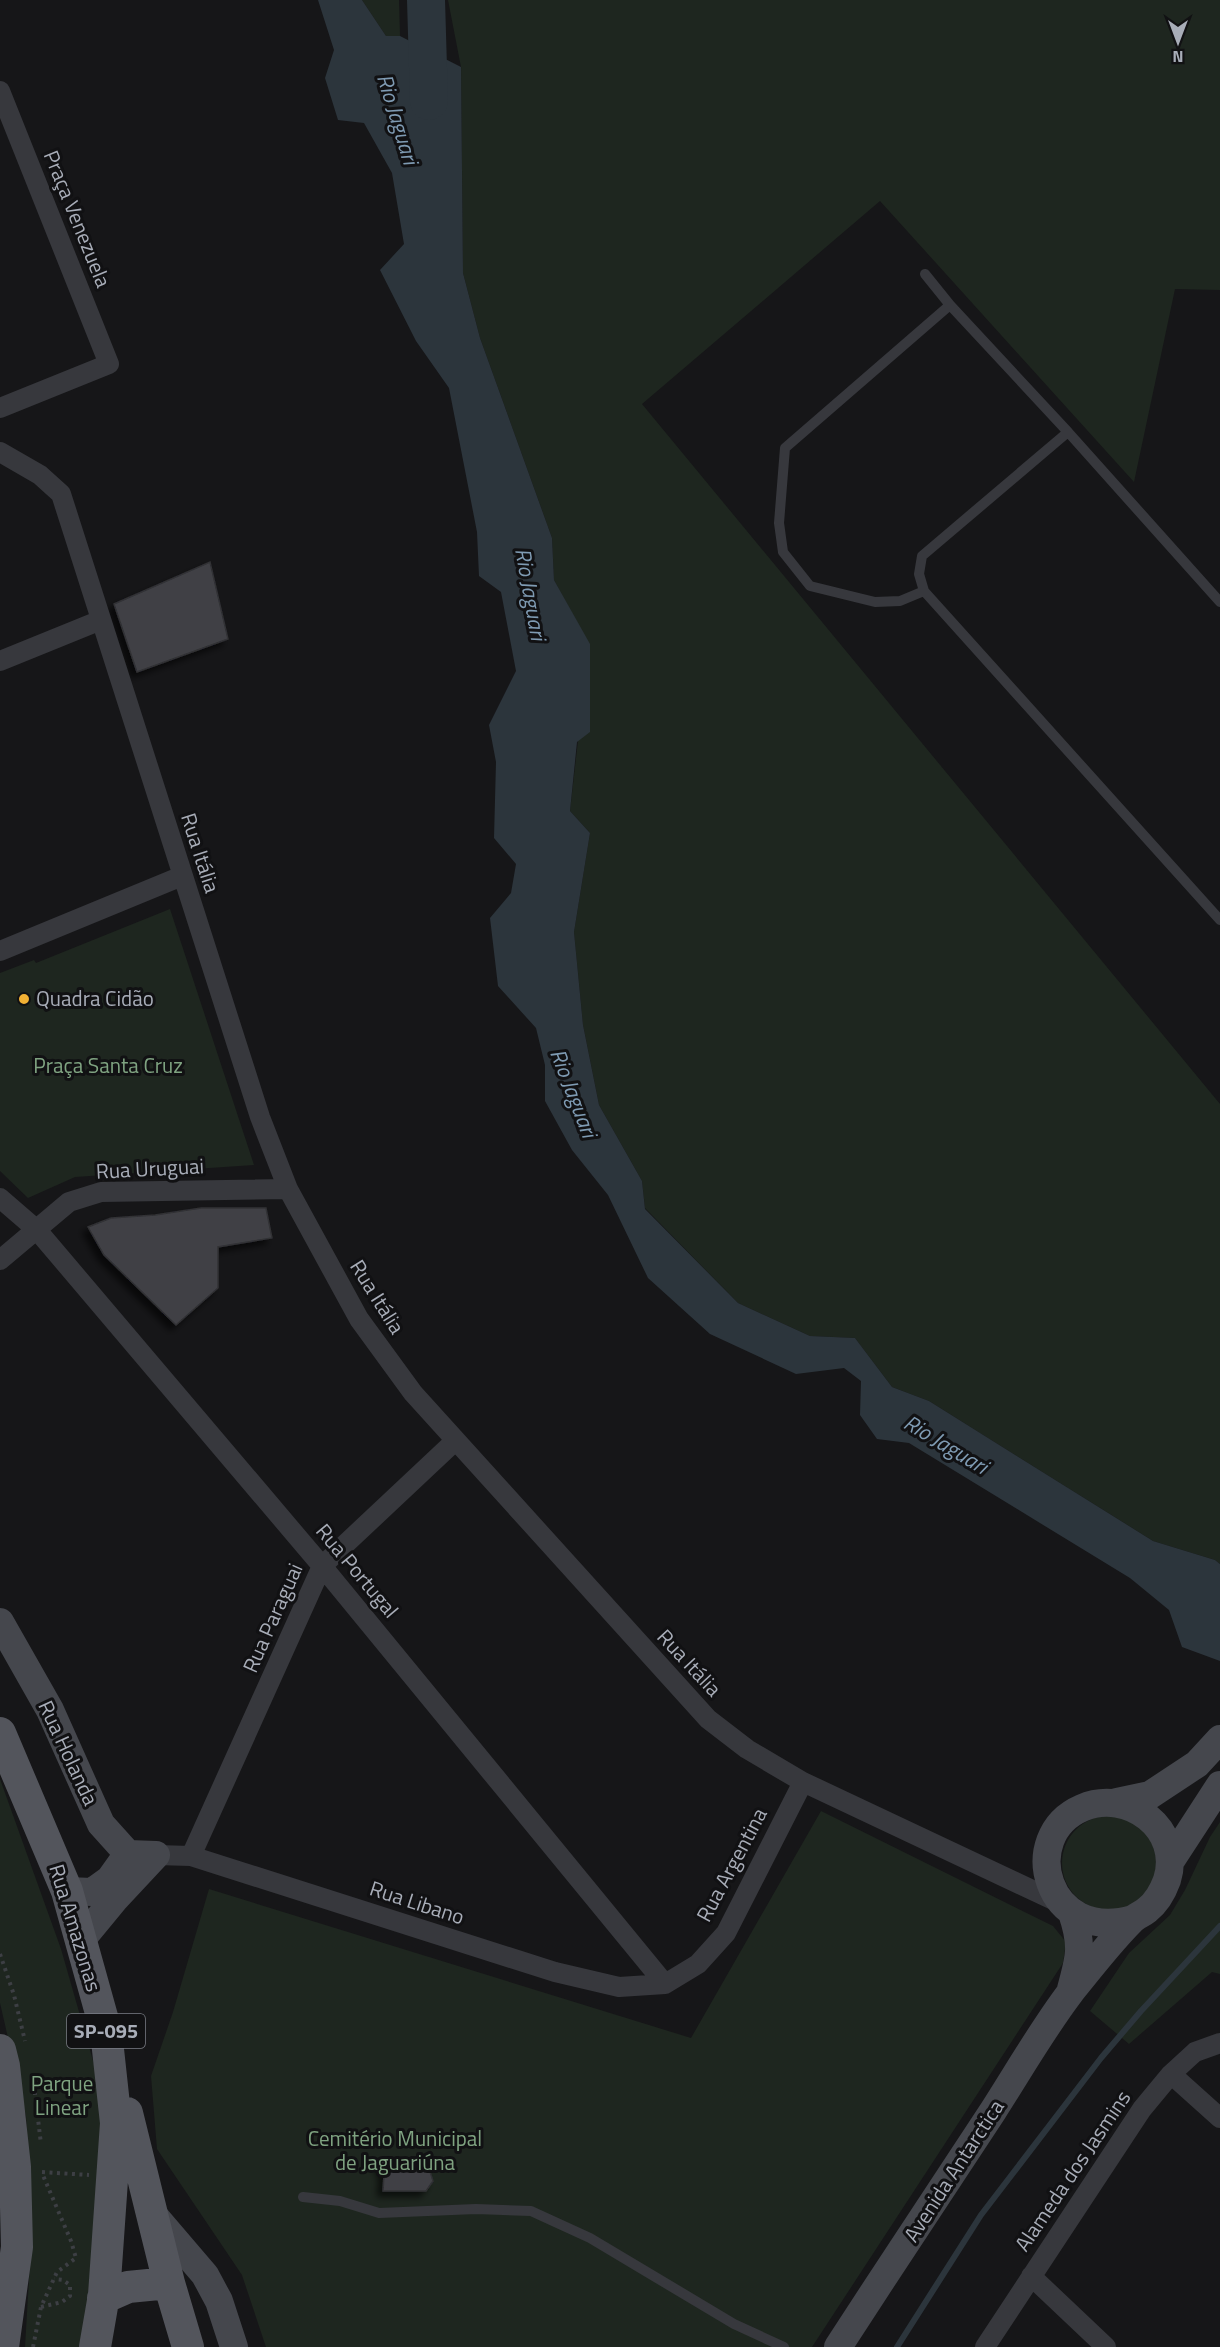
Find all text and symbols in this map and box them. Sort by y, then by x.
north arrow [1148,12,1208,72]
text: N [1172,45,1184,69]
water label: Rio Jaguari [368,70,429,171]
street label: Praça Venezuela [36,145,120,292]
water label: Rio Jaguari [506,545,556,645]
street label: Rua Itália [173,809,229,897]
place label: Quadra Cidão [36,982,154,1014]
marker: Quadra Cidão [17,992,31,1006]
water label: Rio Jaguari [541,1043,607,1145]
park label: Praça Santa Cruz [33,1049,183,1081]
street label: Rua Uruguai [95,1149,205,1187]
street label: Rua Itália [342,1253,413,1340]
water label: Rio Jaguari [897,1405,997,1484]
street label: Rua Portugal [309,1516,407,1625]
street label: Rua Paraguai [234,1558,310,1677]
street label: Rua Itália [650,1621,730,1704]
street label: Rua Holanda [31,1695,107,1811]
street label: Rua Argentina [688,1801,775,1927]
street label: Rua Amazonas [41,1860,111,1995]
street label: Rua Libano [366,1872,469,1932]
road number: SP-095 [67,2014,145,2048]
park label: Parque Linear [31,2067,93,2123]
street label: Alameda dos Jasmins [1006,2083,1138,2257]
street label: Avenida Antarctica [895,2092,1012,2248]
park label: Cemitério Municipal de Jaguariúna [308,2122,482,2178]

